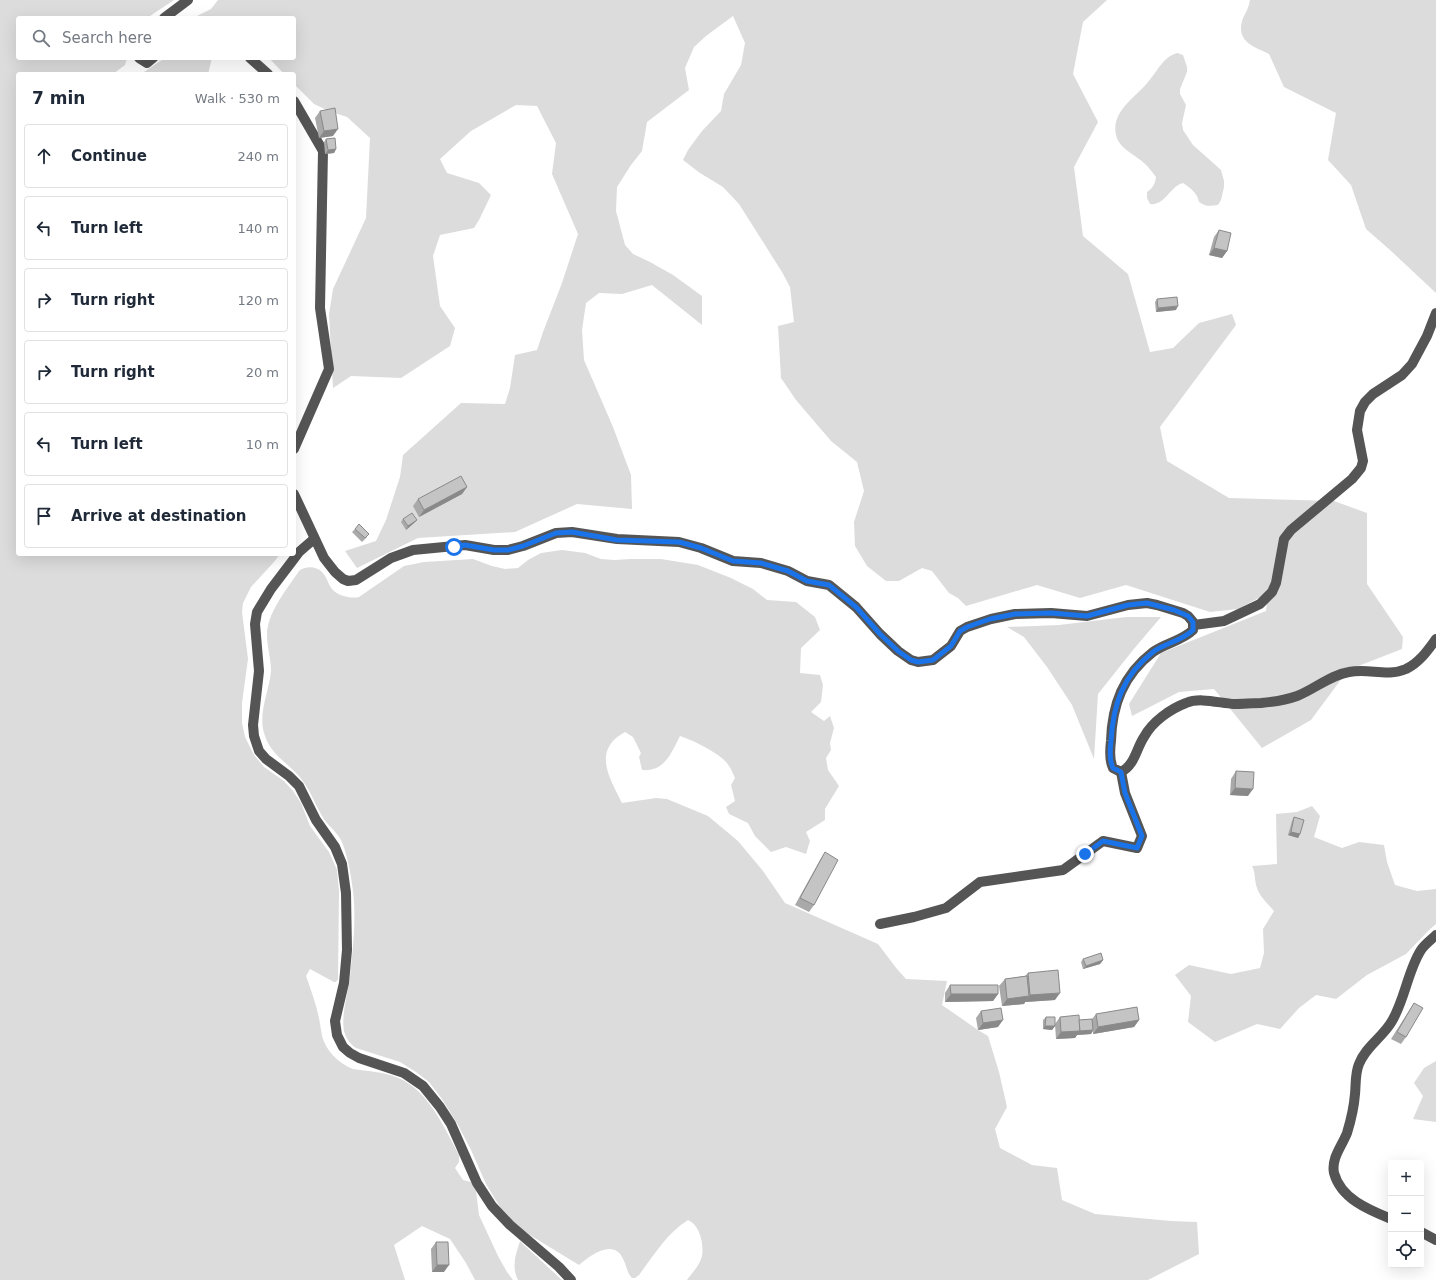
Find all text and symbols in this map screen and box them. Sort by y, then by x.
search box [16,16,296,60]
icon: search [30,27,52,49]
text: Search here [62,29,152,47]
text: 7 min [32,88,85,108]
text: Walk · 530 m [195,91,280,106]
icon: ahead [33,145,55,167]
text: Continue [71,147,147,165]
text: 240 m [237,149,279,164]
icon: left [33,217,55,239]
text: Turn left [71,219,143,237]
text: 140 m [237,221,279,236]
icon: right [33,289,55,311]
text: Turn right [71,291,155,309]
text: 120 m [237,293,279,308]
icon: right [33,361,55,383]
text: Turn right [71,363,155,381]
text: 20 m [246,365,279,380]
icon: left [33,433,55,455]
text: Turn left [71,435,143,453]
text: 10 m [246,437,279,452]
icon: arrive [33,505,55,527]
text: Arrive at destination [71,507,246,525]
route start [445,538,463,556]
route end [1076,845,1094,863]
map controls [1388,1160,1424,1268]
button: + [1388,1160,1424,1196]
button: − [1388,1196,1424,1232]
button: locate [1388,1232,1424,1268]

